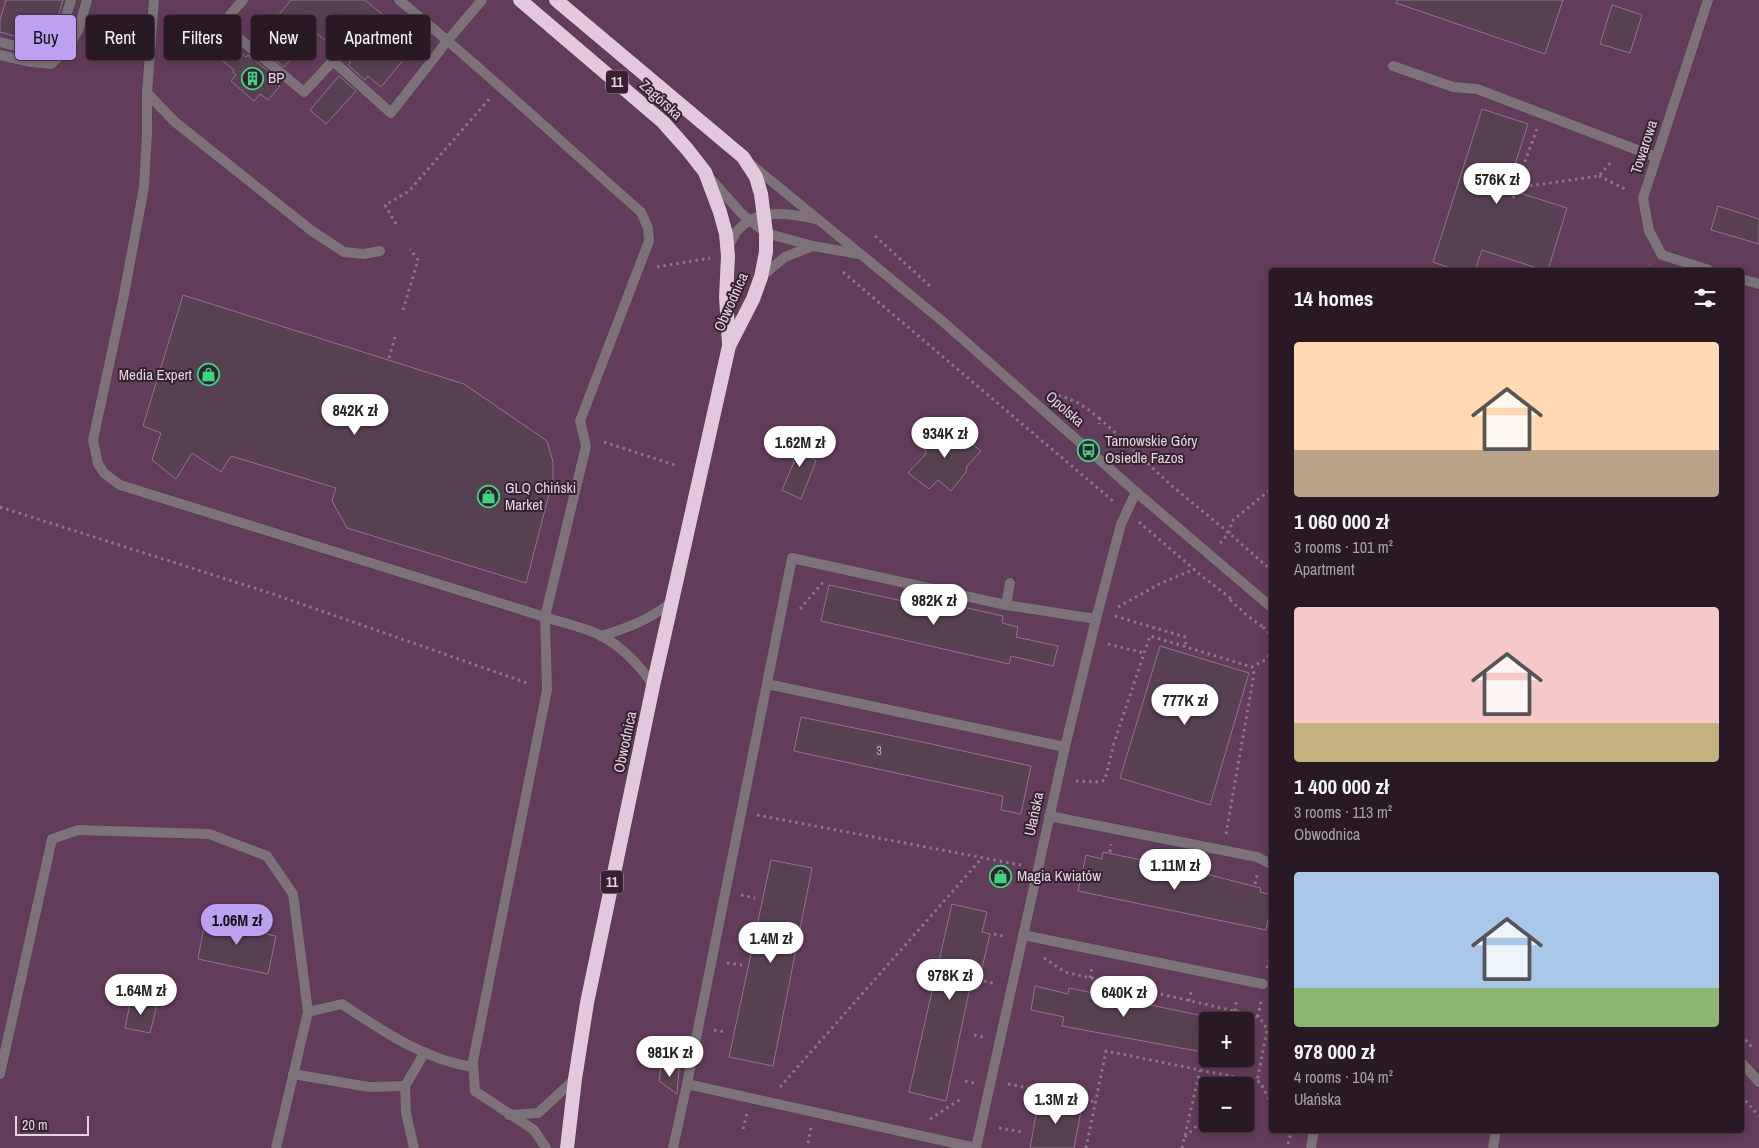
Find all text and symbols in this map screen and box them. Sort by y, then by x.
chip: Buy [15,15,76,60]
chip: Rent [86,15,154,60]
chip: Filters [164,15,241,60]
chip: New [251,15,316,60]
chip: Apartment [326,15,430,60]
building icon: BP [240,66,264,90]
place label: BP [268,67,284,88]
road number: 11 [606,70,628,94]
street label: Zagórska [635,75,688,125]
street label: Towarowa [1625,117,1662,176]
pin: 576K zł [1451,162,1543,205]
text: 576K zł [1474,168,1520,190]
street label: Obwodnica [708,269,753,334]
text: 14 homes [1294,284,1373,313]
icon: filters [1691,284,1719,312]
shop icon: Media Expert [196,363,220,387]
place label: Media Expert [119,364,193,385]
icon: home [1462,374,1552,464]
street label: Opolska [1041,386,1089,431]
pin: 842K zł [309,394,401,436]
text: 842K zł [332,399,378,421]
pin: 934K zł [899,416,991,459]
text: 934K zł [922,422,968,444]
pin: 1.62M zł [748,426,852,468]
place label: Tarnowskie Góry Osiedle Fazos [1105,430,1198,468]
text: 1.62M zł [775,431,825,453]
bus stop icon: Tarnowskie Góry Osiedle Fazos [1077,438,1101,462]
place label: GLQ Chiński Market [505,477,576,515]
shop icon: GLQ Chiński Market [477,485,501,509]
text: 1 060 000 zł [1294,507,1389,536]
text: 3 rooms · 101 m² [1294,536,1393,558]
text: Apartment [1294,558,1355,580]
pin: 982K zł [888,584,980,626]
text: 982K zł [911,589,957,611]
icon: home [1462,639,1552,729]
pin: 777K zł [1139,684,1231,726]
text: 777K zł [1162,689,1208,711]
street label: Obwodnica [608,709,641,775]
house number: 3 [876,743,882,759]
text: 1 400 000 zł [1294,772,1389,801]
street label: Ułańska [1019,790,1048,838]
text: 3 rooms · 113 m² [1294,801,1392,823]
text: Obwodnica [1294,823,1360,845]
pin: 1.11M zł [1123,848,1227,891]
text: 1.11M zł [1150,854,1200,876]
shop icon: Magia Kwiatów [989,864,1013,888]
place label: Magia Kwiatów [1017,865,1101,886]
road number: 11 [601,870,623,894]
pin: 1.06M zł [185,904,289,946]
icon: home [1462,904,1552,994]
text: 1.06M zł [212,909,262,931]
pin: 1.4M zł [725,922,817,964]
text: 1.4M zł [749,927,793,949]
pin: 978K zł [904,958,996,1001]
text: 978K zł [927,964,973,986]
pin: 1.64M zł [89,974,193,1016]
pin: 640K zł [1078,976,1170,1018]
text: 1.64M zł [116,979,166,1001]
text: 640K zł [1101,981,1147,1003]
map controls [1199,1012,1254,1132]
button: + [1199,1012,1254,1067]
pin: 981K zł [624,1036,716,1078]
text: 978 000 zł [1294,1037,1374,1066]
text: 981K zł [647,1041,693,1063]
text: 4 rooms · 104 m² [1294,1066,1393,1088]
button: − [1199,1077,1254,1132]
pin: 1.3M zł [1010,1082,1102,1125]
text: 1.3M zł [1034,1088,1078,1110]
text: Ułańska [1294,1088,1341,1110]
scale bar [15,1113,89,1136]
text: 20 m [22,1116,48,1134]

